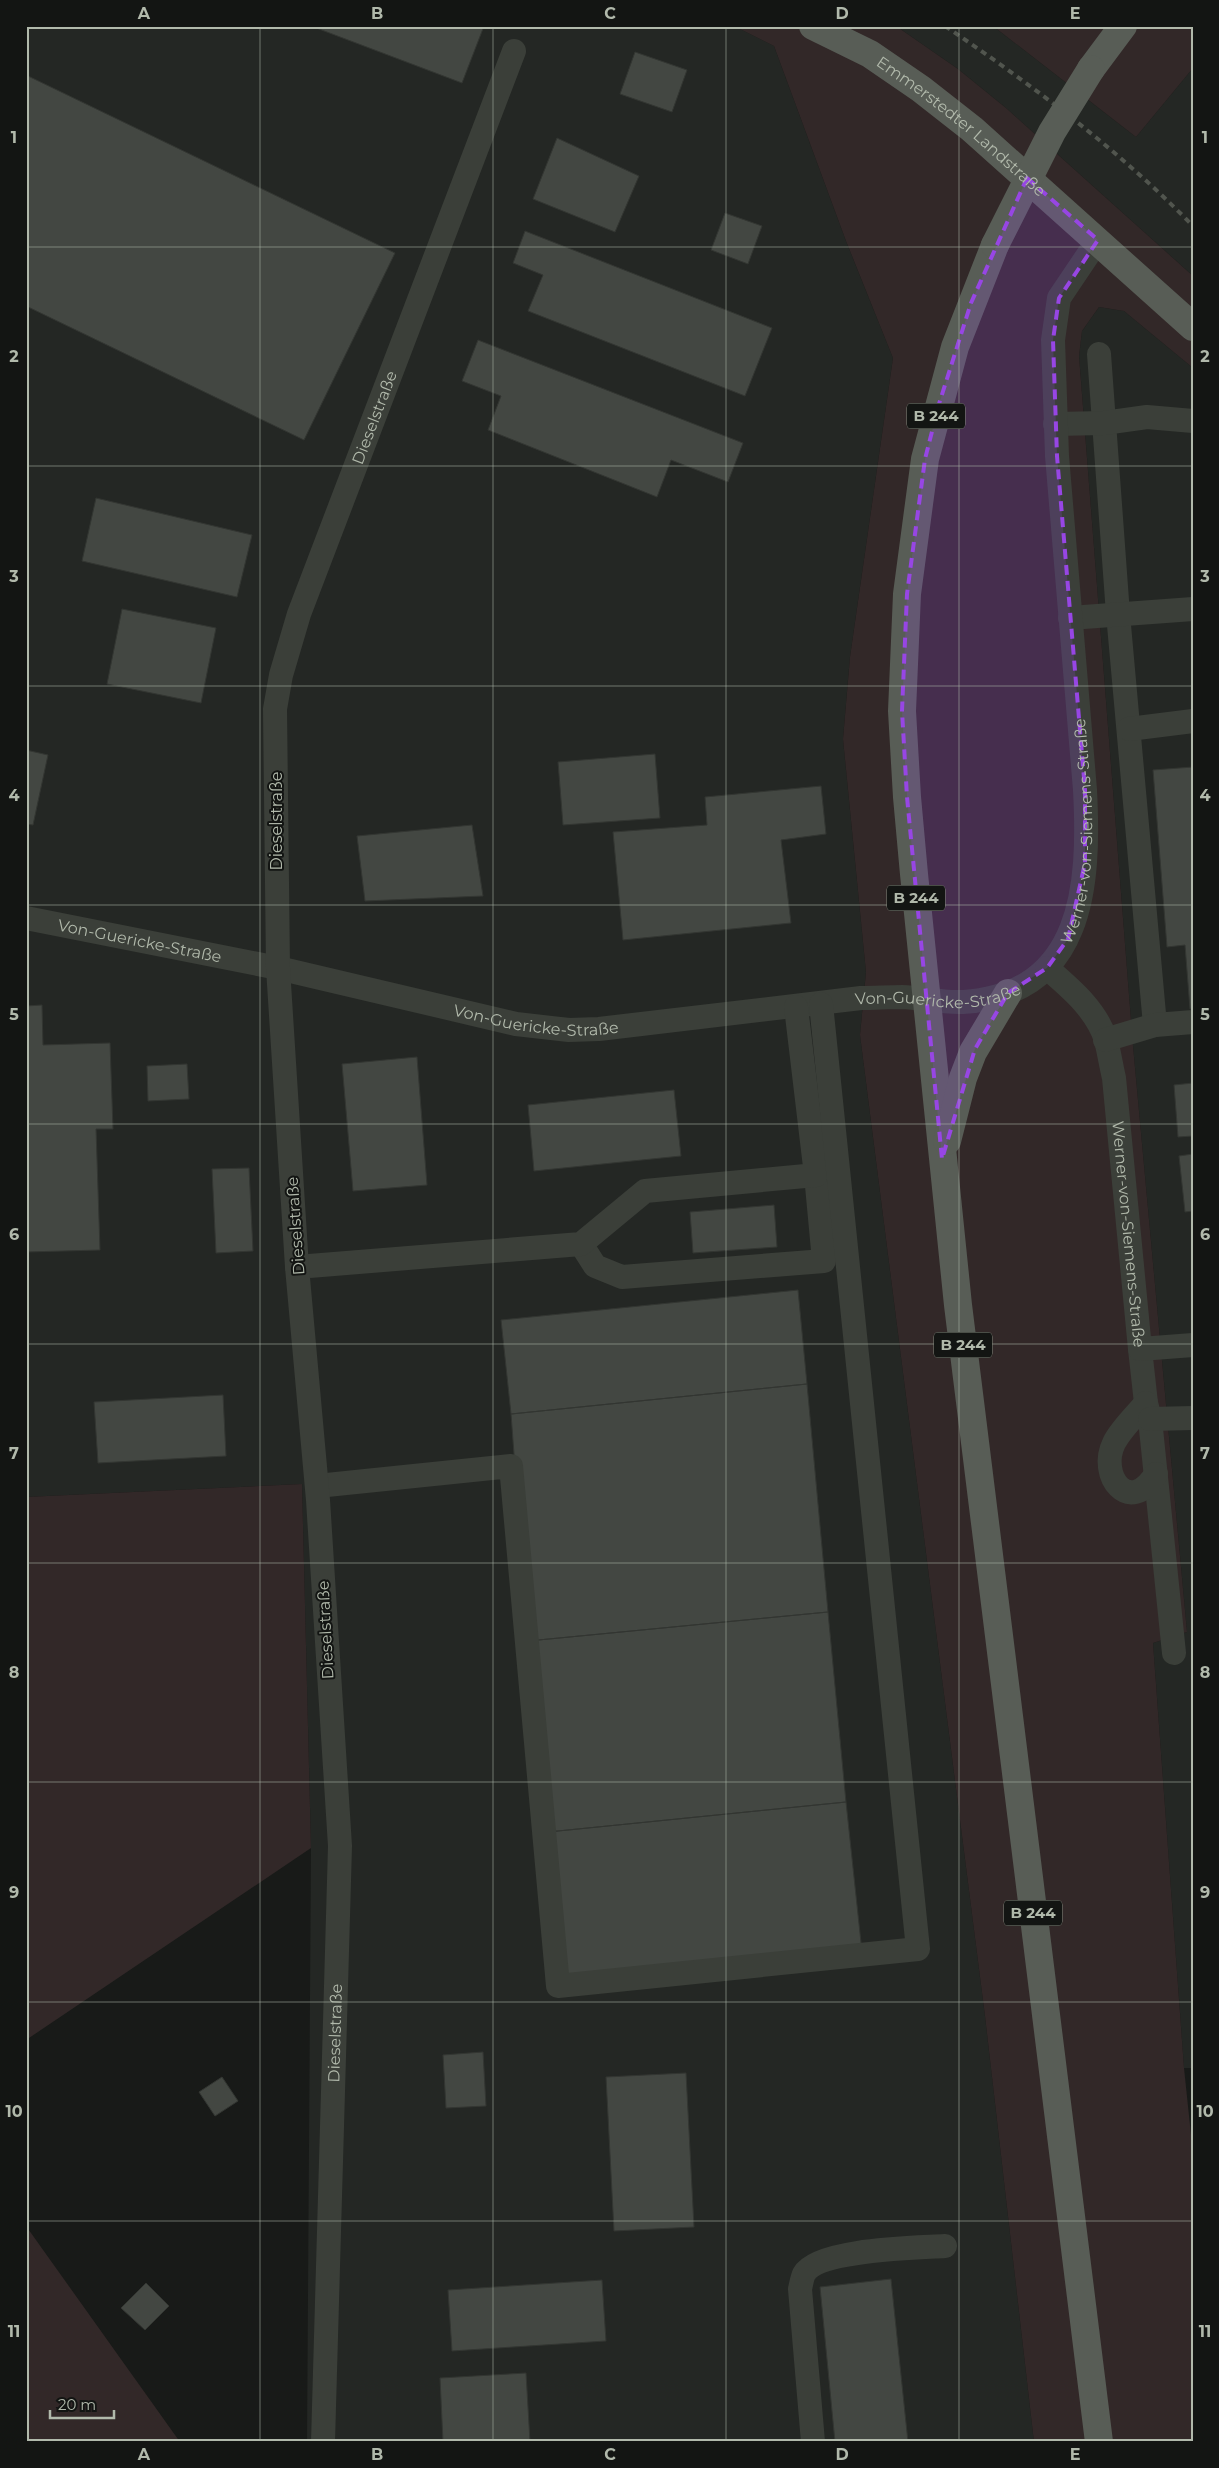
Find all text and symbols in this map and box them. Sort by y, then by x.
text: A [137,4,151,23]
text: B [371,4,383,23]
text: C [604,4,616,23]
text: D [835,4,849,23]
text: E [1070,4,1080,23]
street label: Emmerstedter Landstraße [873,52,1049,200]
text: 1 [11,128,17,147]
text: 1 [1202,128,1208,147]
text: 2 [9,347,19,366]
text: 2 [1200,347,1210,366]
street label: Dieselstraße [348,368,401,467]
road number: B 244 [907,404,965,428]
text: 3 [8,567,19,586]
text: 3 [1199,567,1210,586]
street label: Werner-von-Siemens-Straße [1057,718,1096,947]
street label: Dieselstraße [267,772,286,870]
text: 4 [8,786,20,805]
text: 4 [1199,786,1211,805]
road number: B 244 [887,886,945,910]
street label: Von-Guericke-Straße [56,916,223,967]
street label: Von-Guericke-Straße [854,980,1024,1012]
street label: Von-Guericke-Straße [452,1001,620,1040]
text: 5 [9,1005,19,1024]
text: 5 [1200,1005,1210,1024]
street label: Werner-von-Siemens-Straße [1108,1120,1149,1348]
street label: Dieselstraße [283,1176,308,1276]
text: 6 [9,1225,19,1244]
text: 6 [1200,1225,1210,1244]
road number: B 244 [934,1332,992,1358]
text: 7 [9,1444,19,1463]
text: 7 [1200,1444,1210,1463]
street label: Dieselstraße [313,1580,338,1680]
text: 8 [9,1663,19,1682]
text: 8 [1200,1663,1210,1682]
text: 9 [9,1883,19,1902]
text: 9 [1200,1883,1210,1902]
road number: B 244 [1004,1900,1062,1926]
street label: Dieselstraße [324,1983,346,2083]
text: 10 [5,2102,23,2121]
text: 10 [1196,2102,1214,2121]
text: 11 [8,2322,20,2341]
text: 11 [1199,2322,1211,2341]
scale bar [50,2388,114,2420]
text: 20 m [58,2395,96,2414]
text: A [137,2445,151,2464]
text: B [371,2445,383,2464]
text: C [604,2445,616,2464]
text: D [835,2445,849,2464]
text: E [1070,2445,1080,2464]

